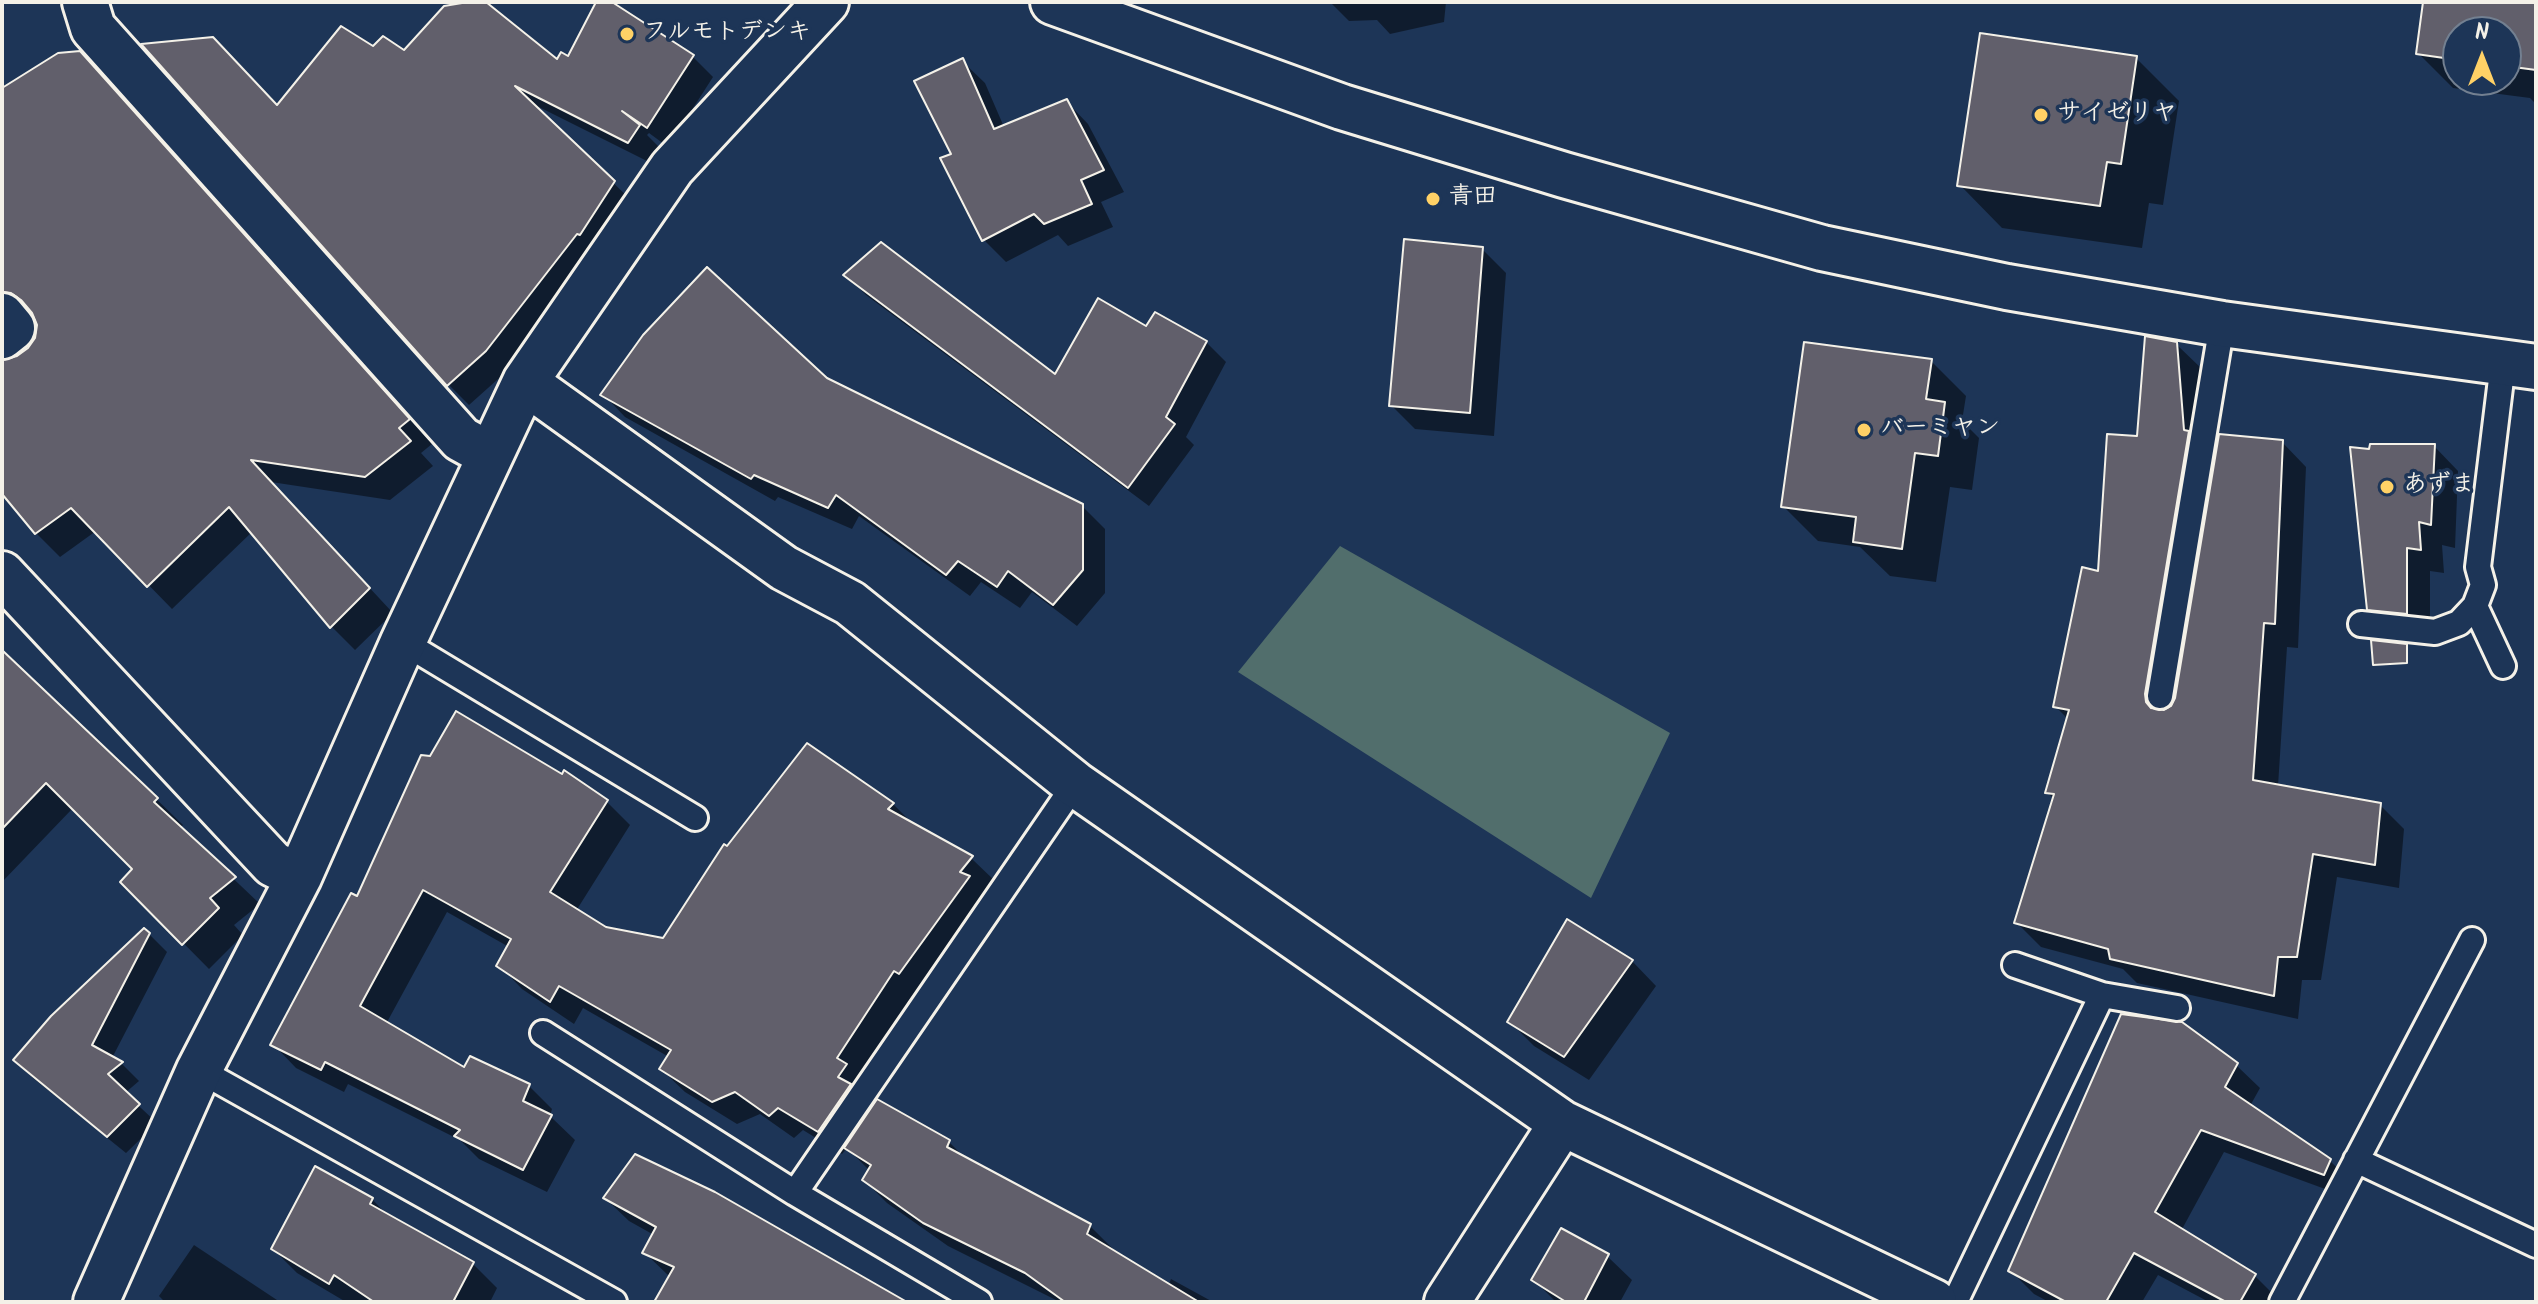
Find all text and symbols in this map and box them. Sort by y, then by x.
north arrow [2442,16,2522,96]
text: N [2475,16,2489,51]
place label: フルモトデンキ [643,20,811,48]
marker: フルモトデンキ [618,25,636,43]
place label: サイゼリヤ [2057,101,2177,129]
marker: サイゼリヤ [2032,106,2050,124]
place label: 青田 [1449,185,1497,213]
marker: 青田 [1424,190,1442,208]
place label: バーミヤン [1880,416,2000,444]
marker: バーミヤン [1855,421,1873,439]
place label: あずま [2403,473,2475,501]
marker: あずま [2378,478,2396,496]

